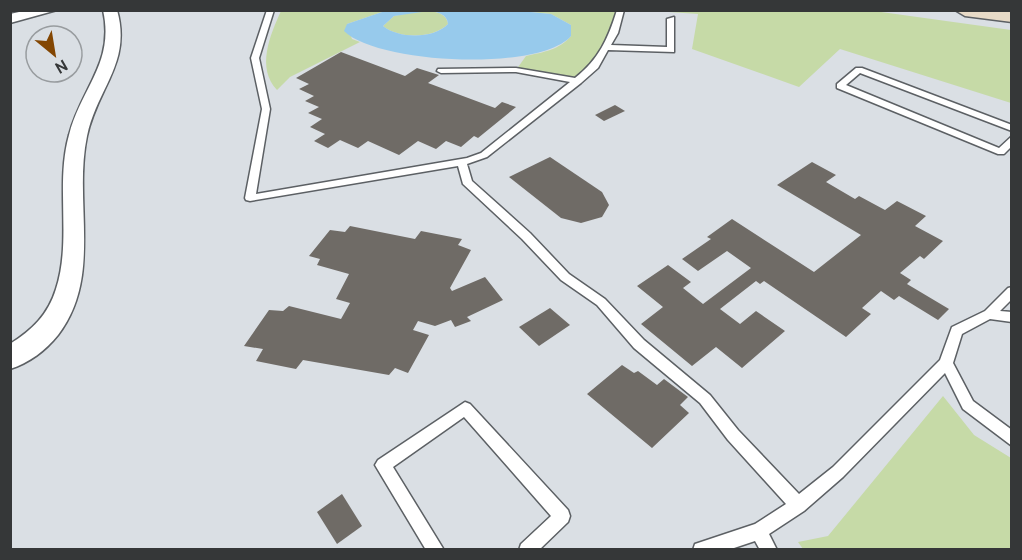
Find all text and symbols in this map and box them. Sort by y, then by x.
north arrow [24,24,84,84]
text: N [52,56,71,78]

